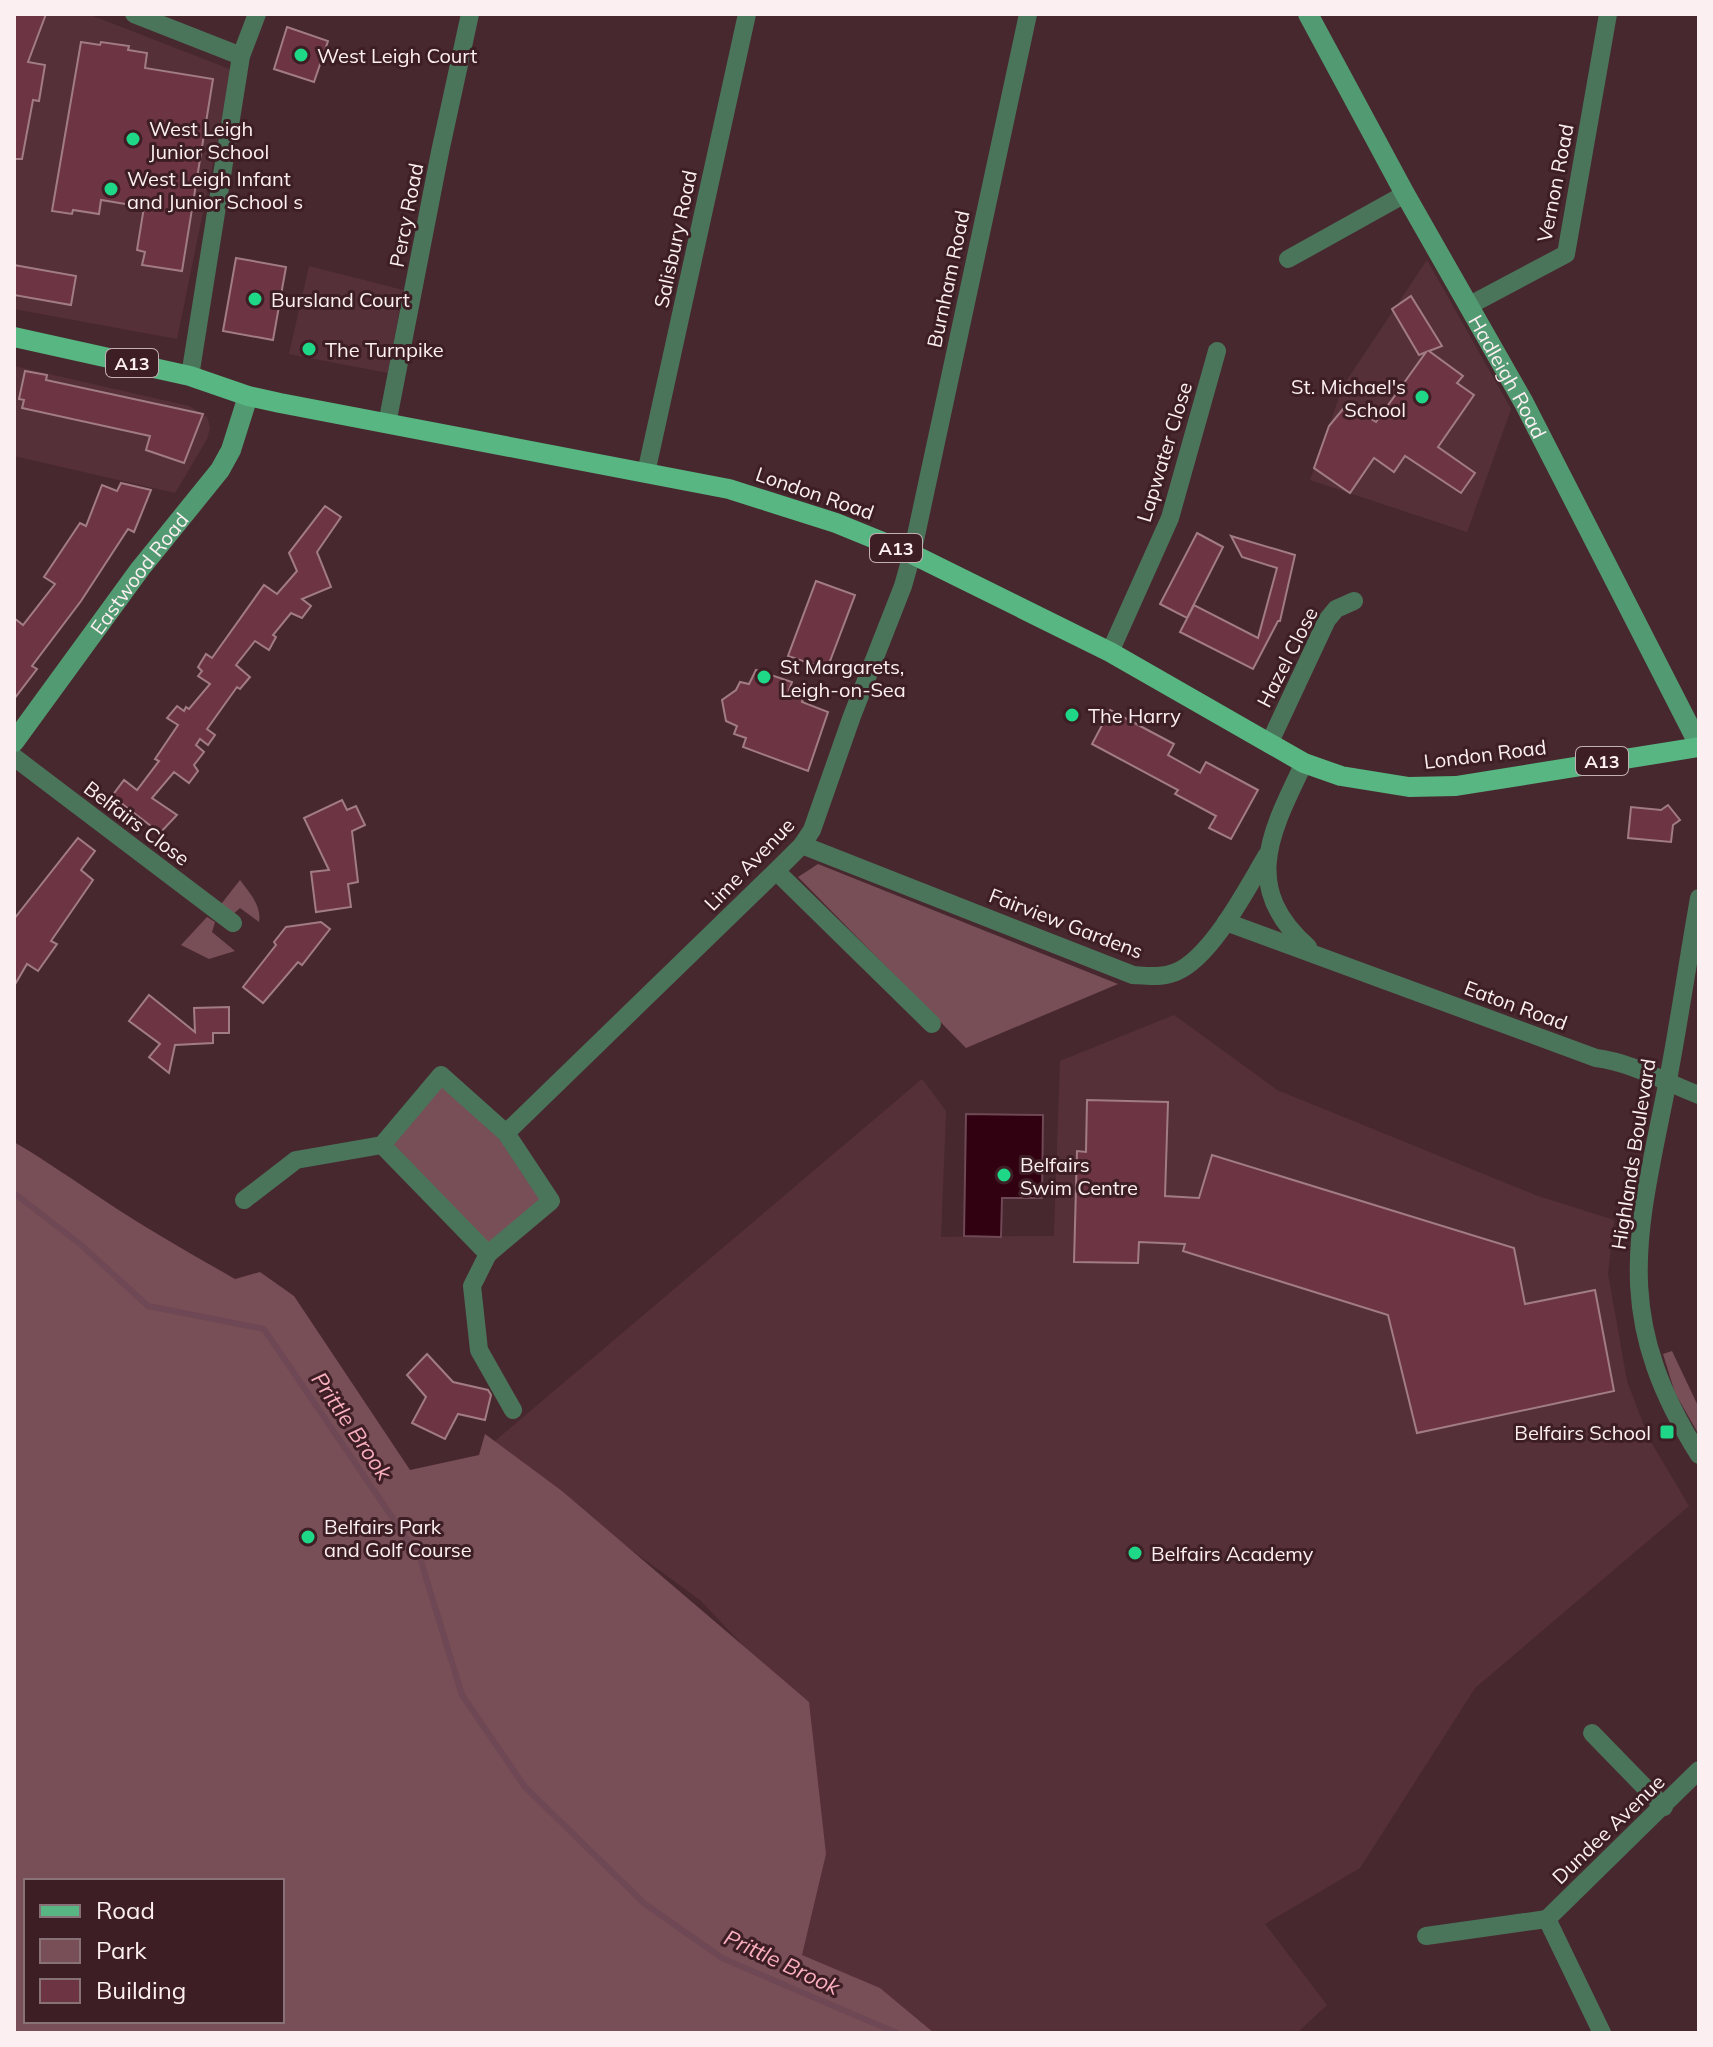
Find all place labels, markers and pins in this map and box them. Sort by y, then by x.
place label: West Leigh Court [317,43,477,68]
marker: West Leigh Court [292,46,310,64]
place label: West Leigh Junior School [149,116,269,164]
marker: West Leigh Junior School [124,130,142,148]
place label: West Leigh Infant and Junior School s [127,166,303,214]
marker: West Leigh Infant and Junior School s [102,180,120,198]
place label: Bursland Court [271,287,410,312]
marker: Bursland Court [246,290,264,308]
place label: The Turnpike [325,337,444,362]
marker: The Turnpike [300,340,318,358]
place label: St. Michael's School [1291,374,1406,422]
marker: St. Michael's School [1413,388,1431,406]
place label: St Margarets, Leigh-on-Sea [780,654,906,702]
marker: St Margarets, Leigh-on-Sea [755,668,773,686]
place label: The Harry [1088,703,1181,728]
marker: The Harry [1063,706,1081,724]
place label: Belfairs Swim Centre [1020,1152,1138,1200]
marker: Belfairs Swim Centre [995,1166,1013,1184]
place label: Belfairs School [1514,1420,1651,1445]
marker: Belfairs School [1658,1423,1676,1441]
place label: Belfairs Park and Golf Course [324,1514,472,1562]
marker: Belfairs Park and Golf Course [299,1528,317,1546]
place label: Belfairs Academy [1151,1541,1314,1566]
marker: Belfairs Academy [1126,1544,1144,1562]

